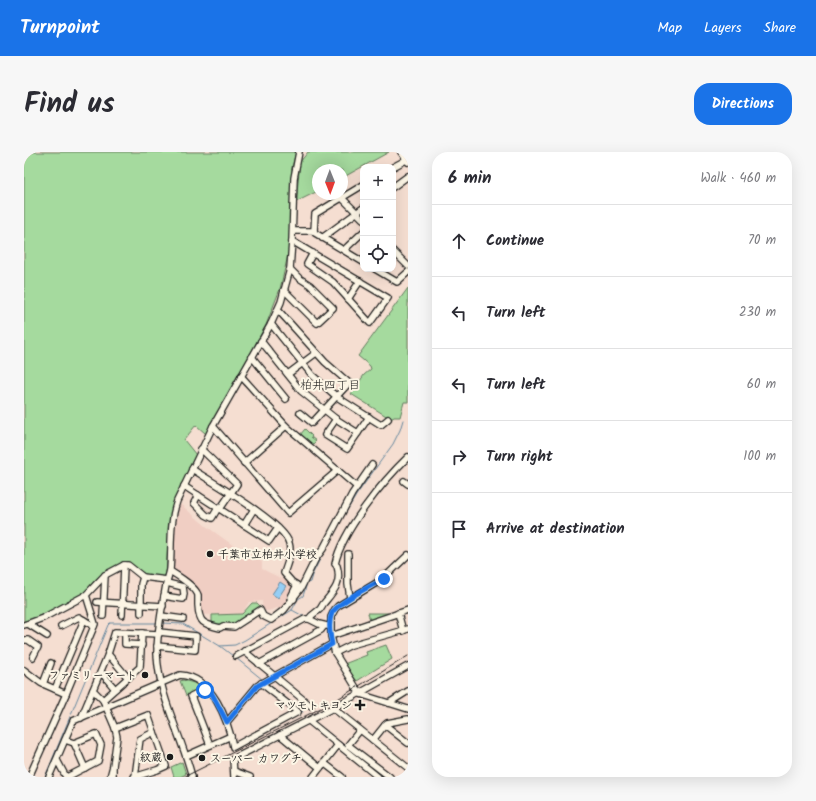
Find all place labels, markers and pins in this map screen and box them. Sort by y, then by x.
place label: 千葉市立柏井小学校 [218,546,317,564]
marker: 千葉市立柏井小学校 [205,549,215,559]
place label: ファミリーマート [49,667,137,685]
marker: ファミリーマート [140,670,150,680]
place label: マツモトキヨシ [275,697,352,715]
marker: マツモトキヨシ [355,700,365,710]
place label: 紋蔵 [140,749,162,767]
place label: スーパー カワグチ [210,750,301,768]
marker: 紋蔵 [165,752,175,762]
marker: スーパー カワグチ [197,753,207,763]

